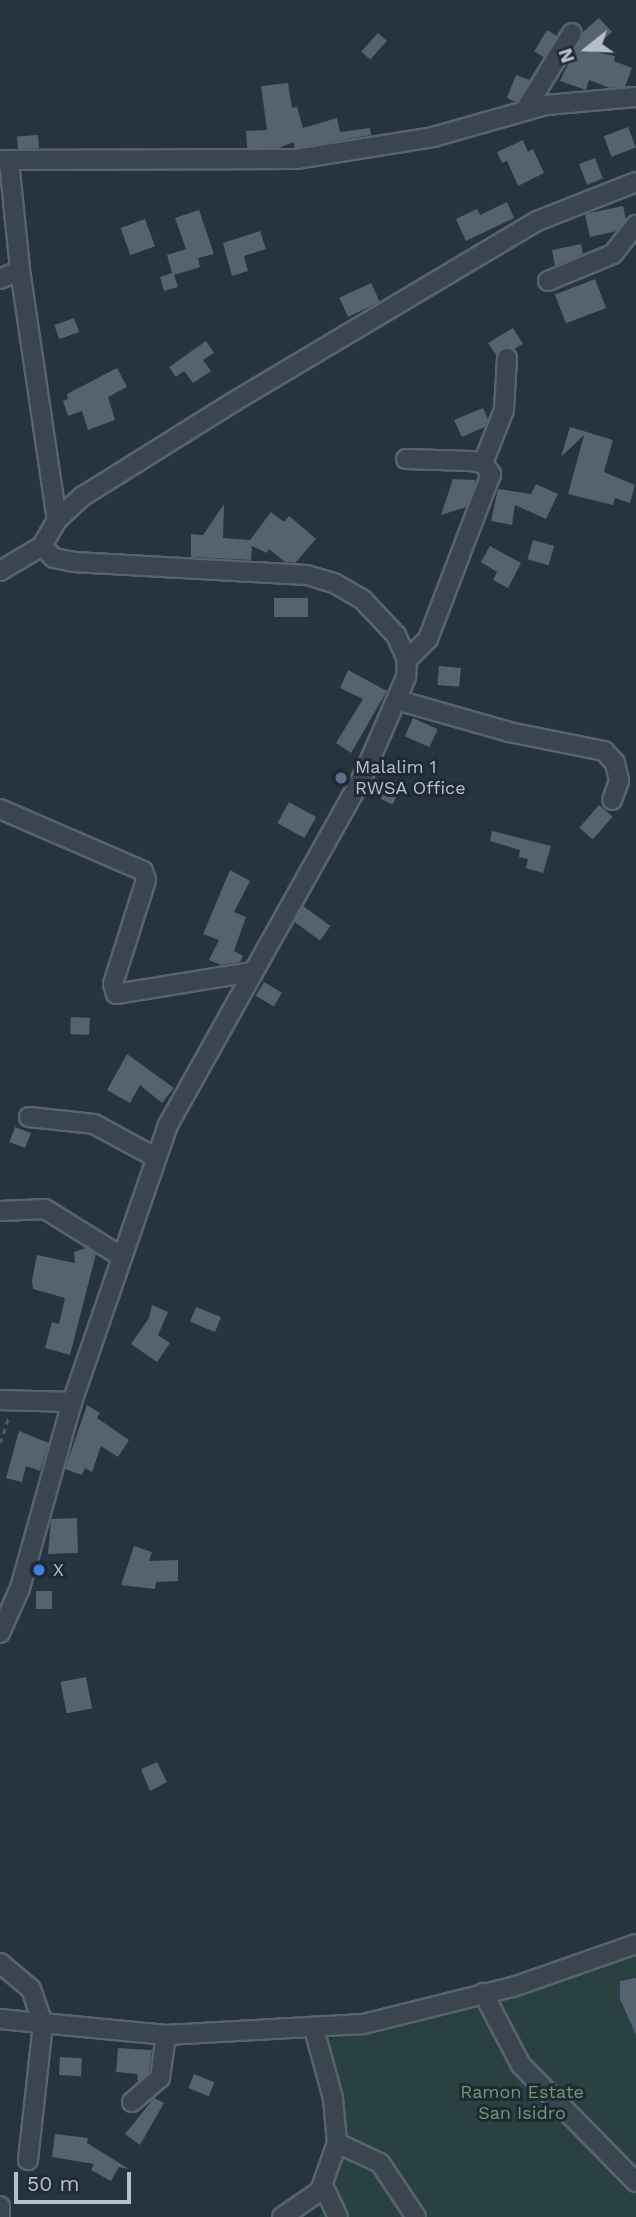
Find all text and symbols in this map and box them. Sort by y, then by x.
north arrow [552,14,622,84]
text: N [553,45,580,66]
place label: Malalim 1 RWSA Office [355,757,466,800]
marker: Malalim 1 RWSA Office [333,770,349,786]
place label: X [53,1559,64,1581]
marker: X [31,1562,47,1578]
park label: Ramon Estate San Isidro [460,2082,584,2124]
scale bar [18,2158,135,2202]
text: 50 m [27,2171,79,2196]

